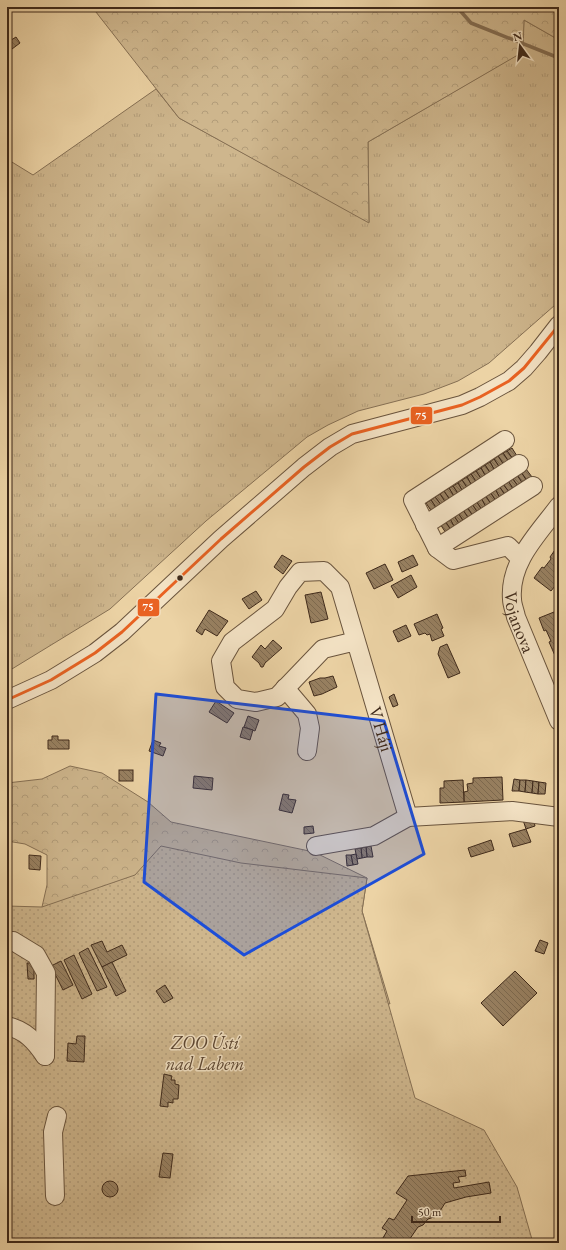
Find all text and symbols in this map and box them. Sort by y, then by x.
north arrow [500,26,540,66]
text: N [511,28,524,44]
line badge: 75 [410,406,433,425]
text: 75 [415,409,427,423]
unlabelled marker [175,573,185,583]
street label: Vojanova [500,591,541,657]
line badge: 75 [137,598,160,617]
text: 75 [142,600,154,614]
street label: V Háji [364,704,400,755]
park label: ZOO Ústí nad Labem [166,1031,244,1075]
scale bar [412,1198,500,1224]
text: 50 m [418,1204,442,1220]

